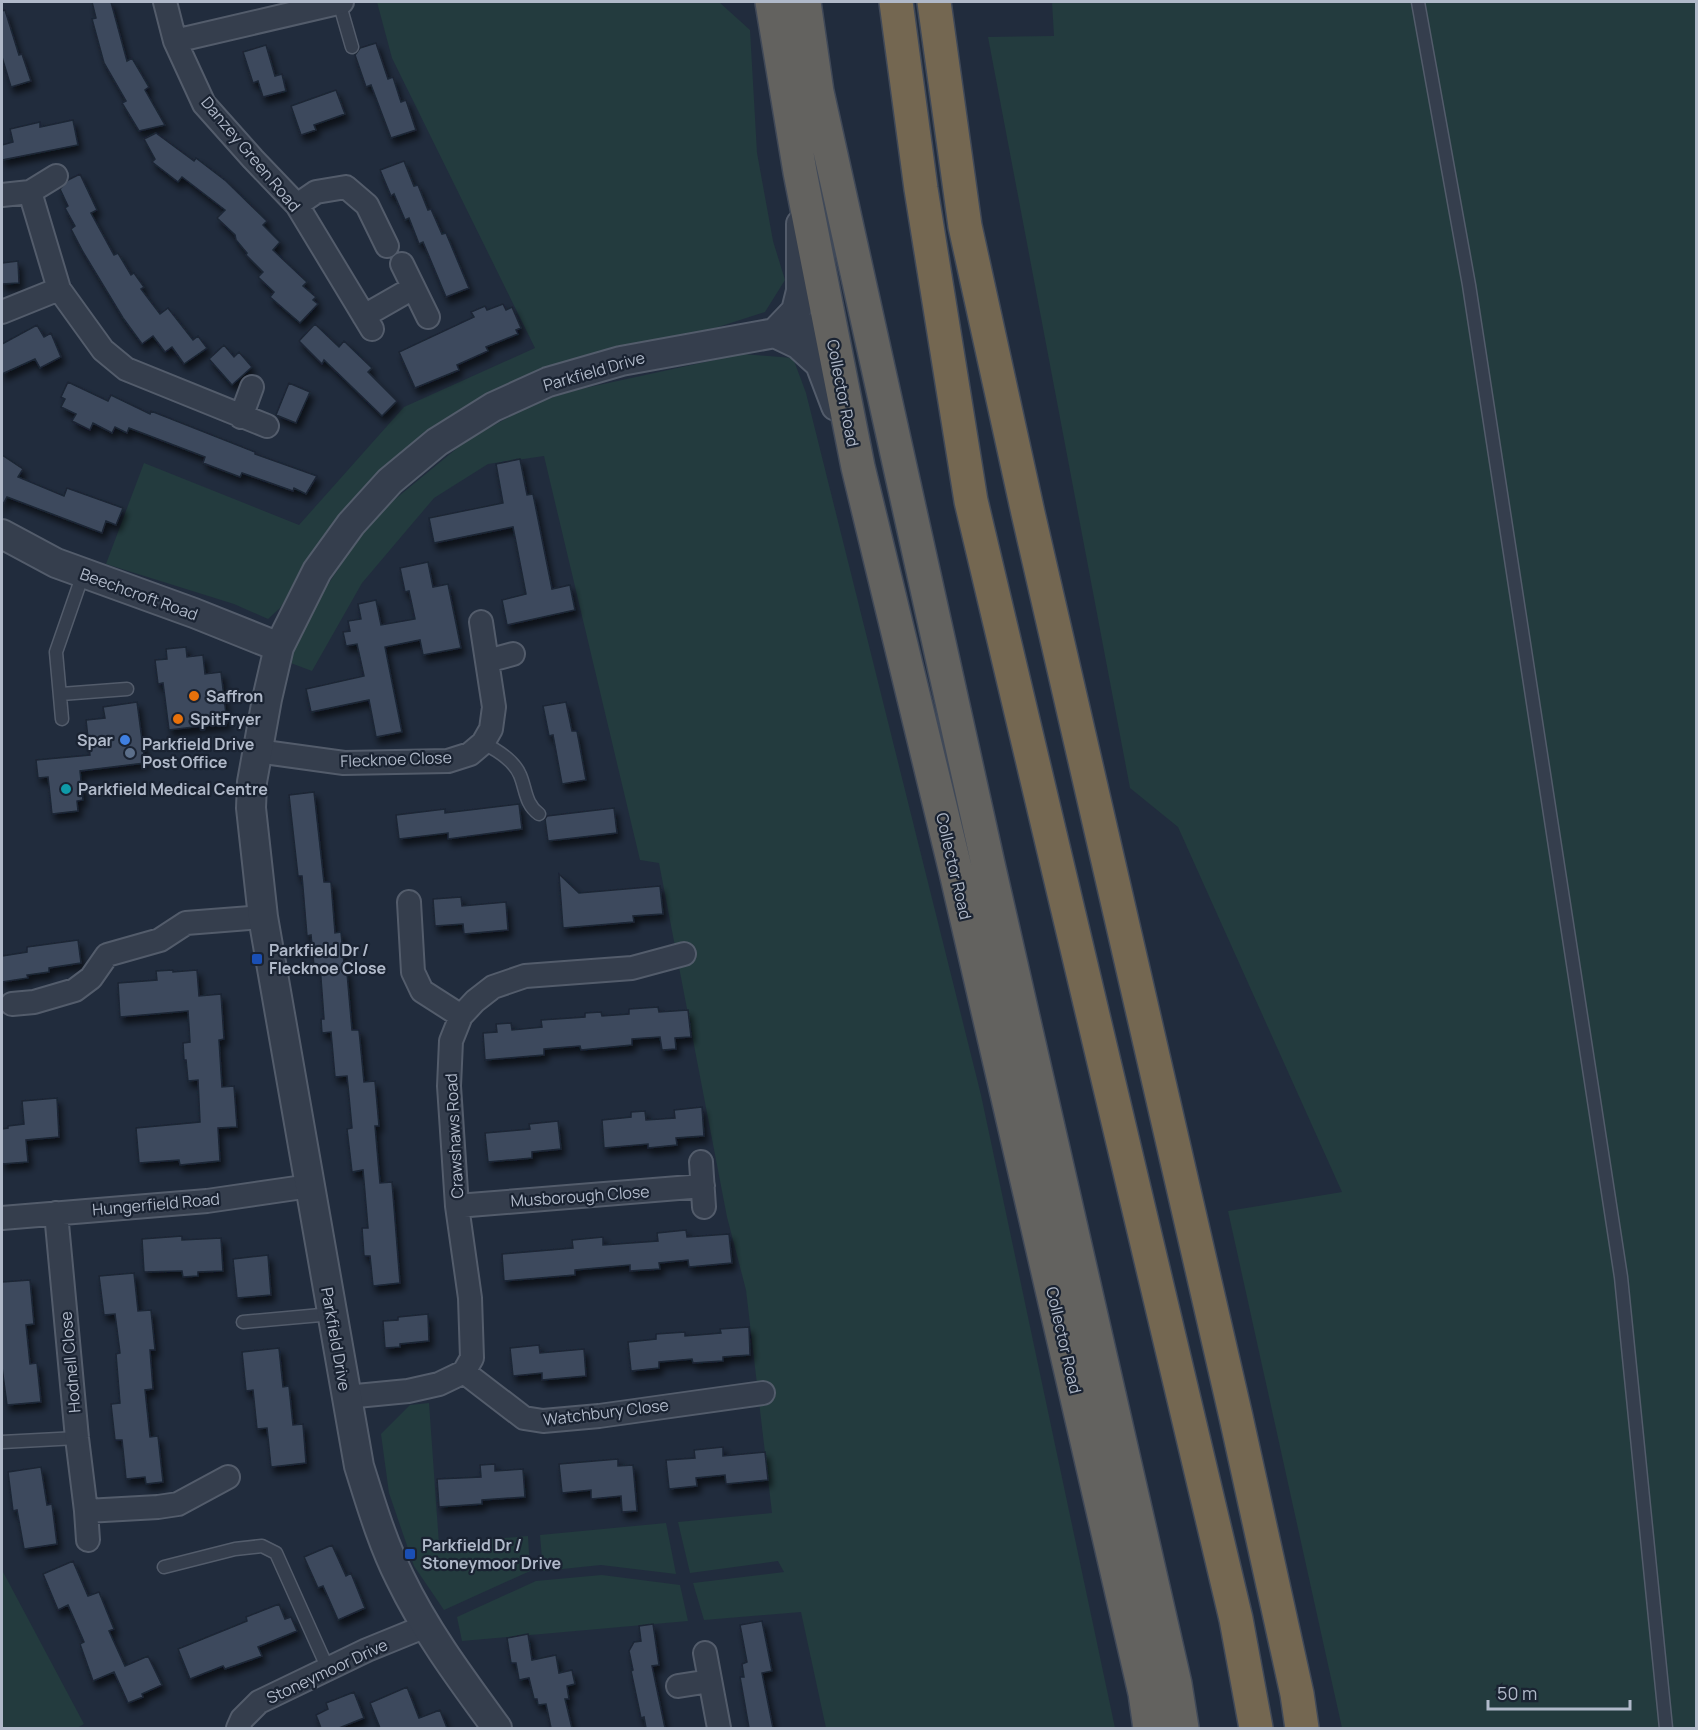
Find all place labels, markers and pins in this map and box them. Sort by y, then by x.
place label: Saffron [206,685,263,707]
marker: Saffron [187,689,201,703]
place label: SpitFryer [190,708,261,730]
marker: SpitFryer [171,712,185,726]
place label: Spar [77,729,113,751]
marker: Spar [118,733,132,747]
place label: Parkfield Drive Post Office [142,733,255,773]
marker: Parkfield Drive Post Office [123,746,137,760]
place label: Parkfield Medical Centre [78,778,268,800]
marker: Parkfield Medical Centre [59,782,73,796]
place label: Parkfield Dr / Flecknoe Close [269,939,387,979]
marker: Parkfield Dr / Flecknoe Close [250,952,264,966]
place label: Parkfield Dr / Stoneymoor Drive [422,1534,561,1574]
marker: Parkfield Dr / Stoneymoor Drive [403,1547,417,1561]

